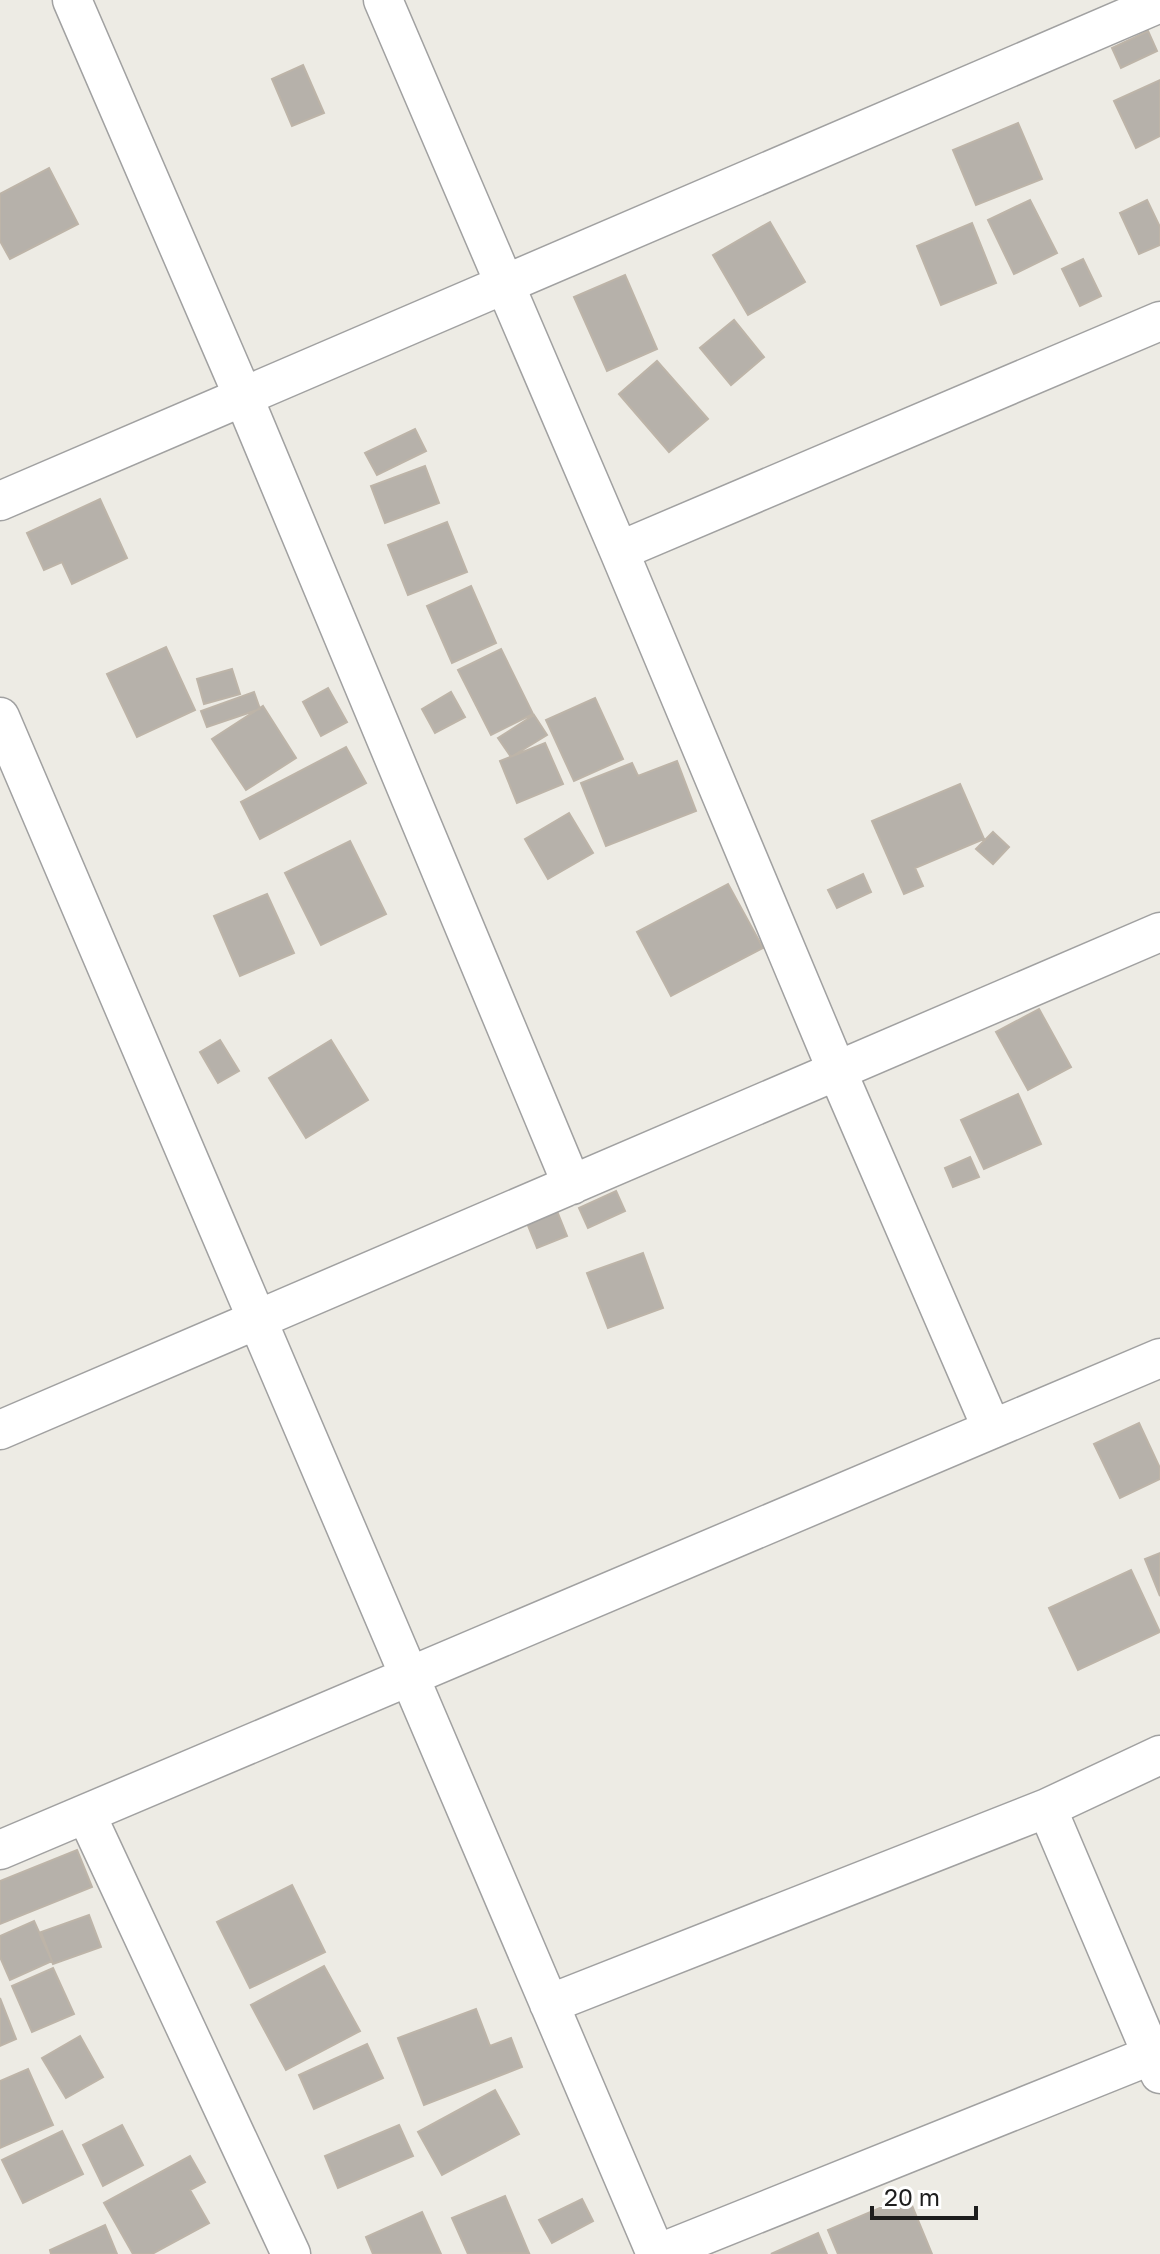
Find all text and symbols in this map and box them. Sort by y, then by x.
scale bar [872,2170,976,2220]
text: 20 m [884,2182,940,2211]

